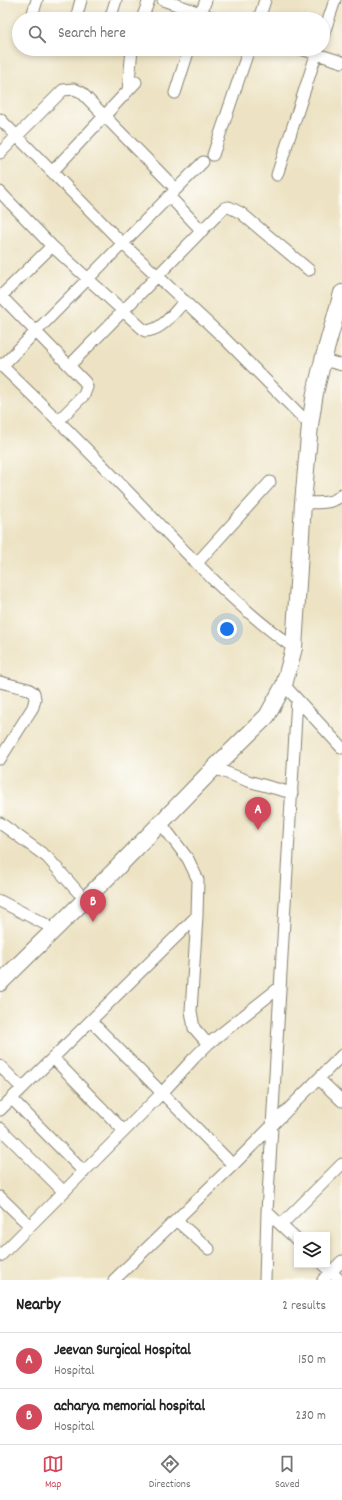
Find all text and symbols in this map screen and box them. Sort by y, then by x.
search box [12,12,330,56]
icon: search [26,23,48,45]
text: Search here [58,23,126,45]
your location [217,619,237,639]
pin: A [245,797,271,830]
pin: B [80,889,106,922]
map controls [294,1232,330,1268]
button: layers [294,1232,330,1268]
text: Nearby [16,1294,60,1318]
text: 2 results [282,1297,326,1316]
text: Jeevan Surgical Hospital [54,1340,191,1362]
text: A [25,1351,33,1370]
text: 150 m [298,1351,326,1370]
text: Hospital [54,1362,94,1381]
text: acharya memorial hospital [54,1396,205,1418]
text: B [26,1407,32,1426]
text: 230 m [296,1407,326,1426]
text: Hospital [54,1418,94,1437]
tab: Map [42,1453,64,1493]
tab: Directions [149,1453,191,1493]
tab: Saved [275,1453,300,1493]

